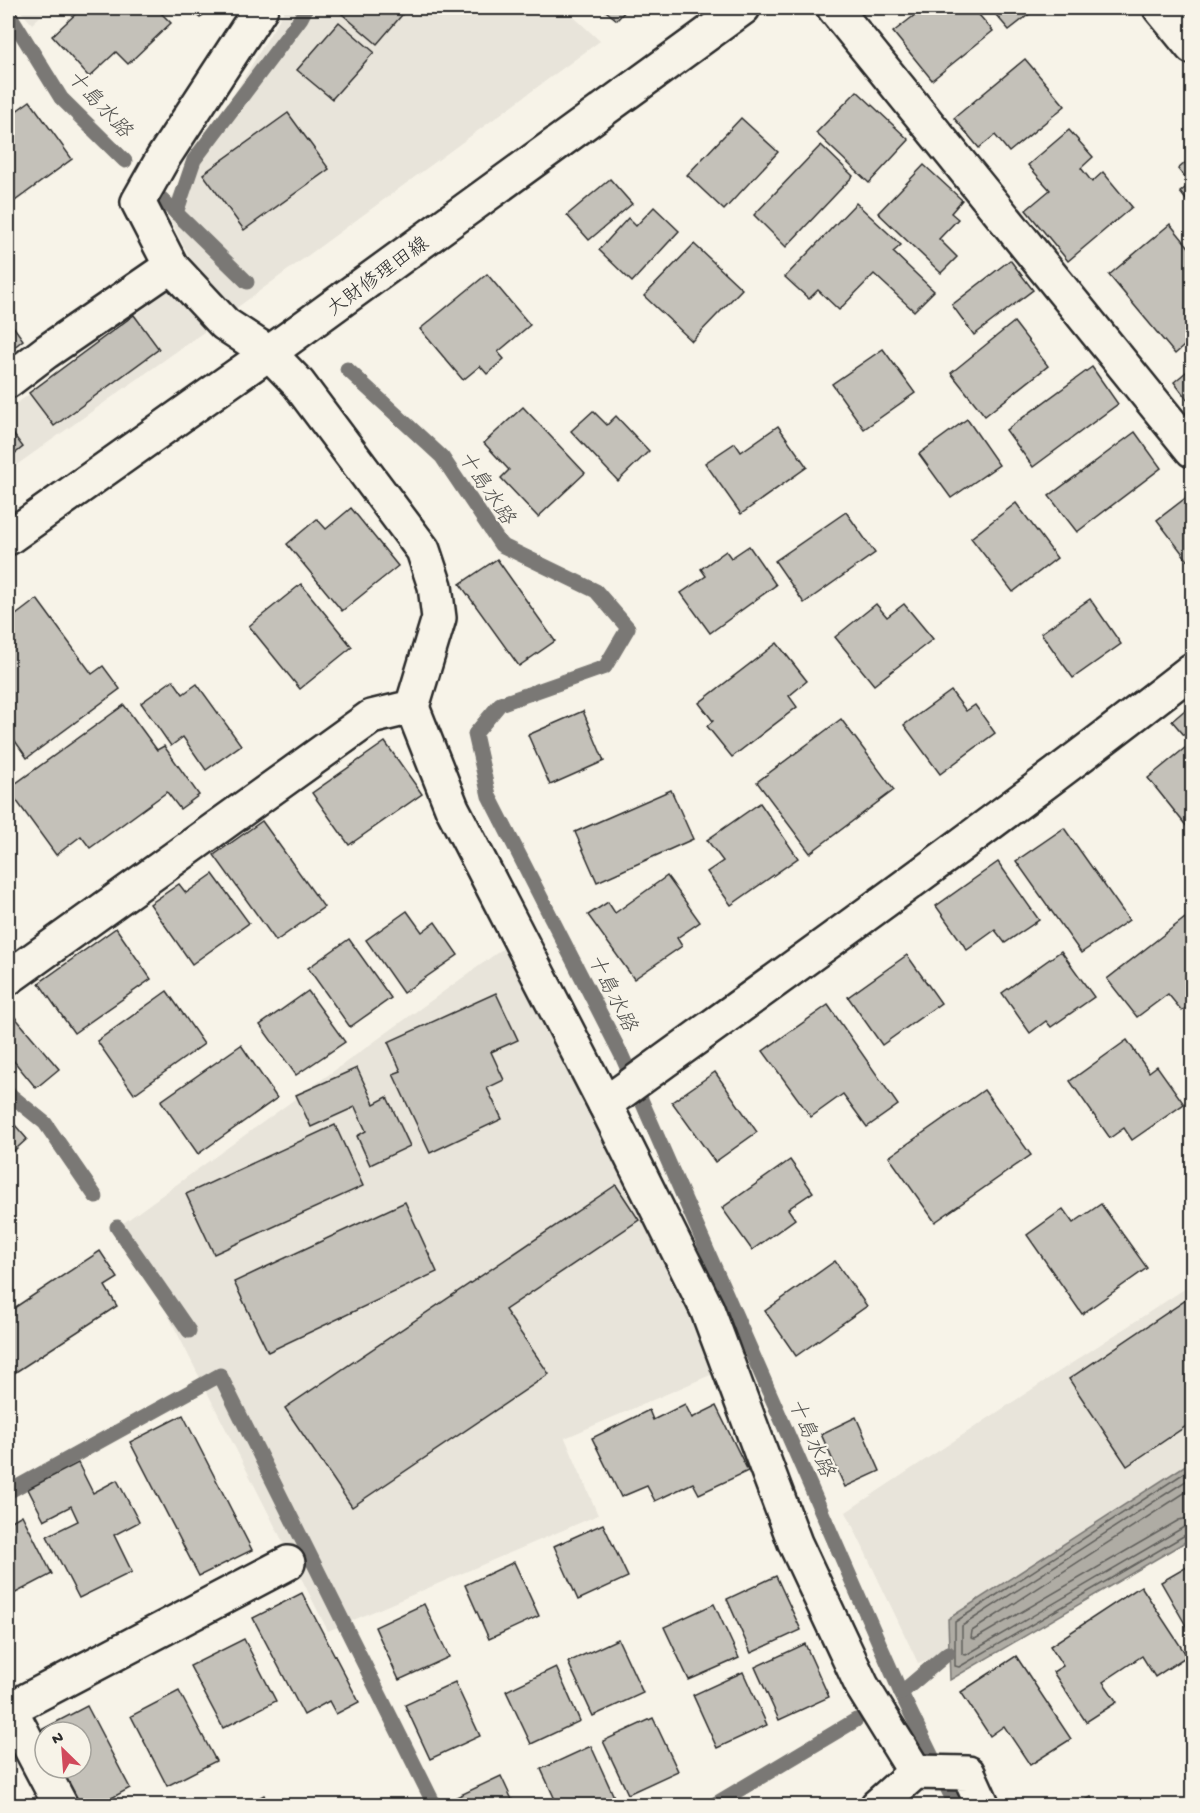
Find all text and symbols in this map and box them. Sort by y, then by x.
water label: 十島水路 [60,65,137,145]
street label: 大財修理田線 [323,232,434,322]
water label: 十島水路 [450,446,520,532]
water label: 十島水路 [580,950,642,1038]
water label: 十島水路 [780,1394,840,1483]
north arrow [33,1720,93,1780]
text: N [49,1729,67,1750]

